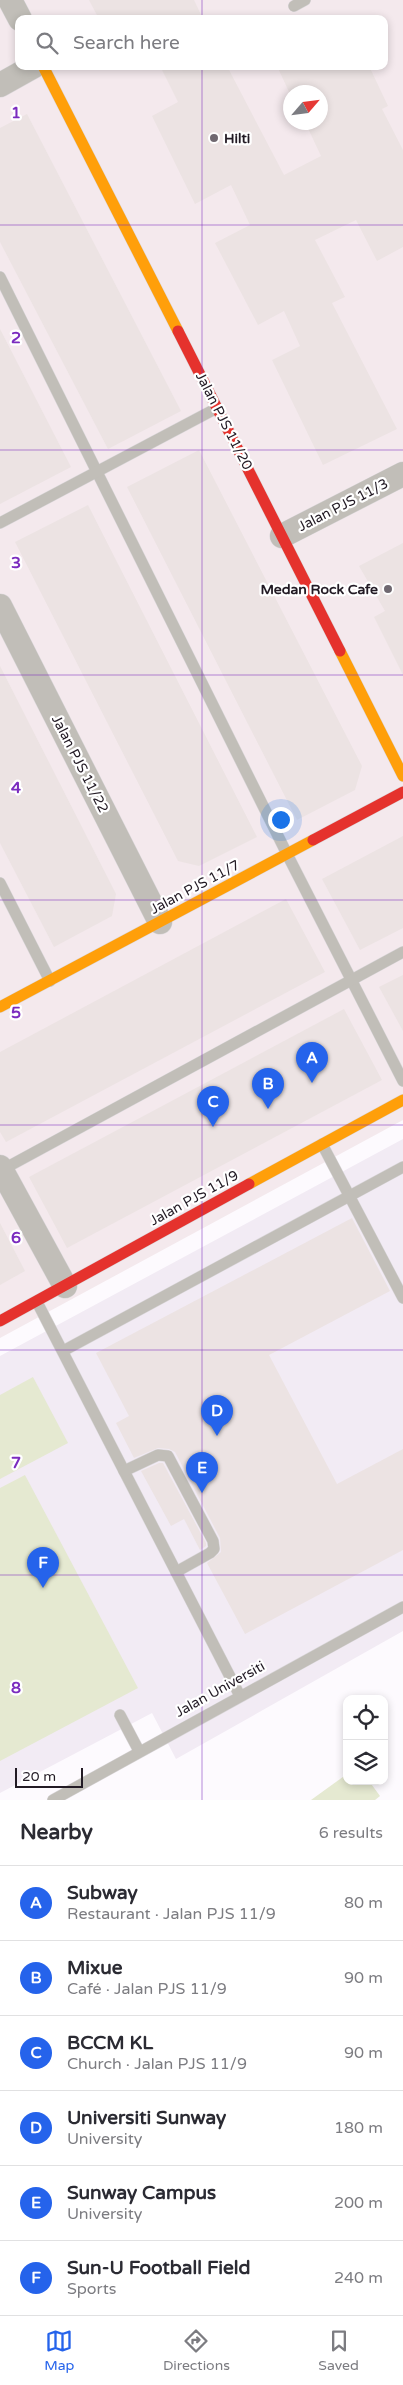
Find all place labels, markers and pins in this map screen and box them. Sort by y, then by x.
place label: Hilti [224,130,250,147]
marker: Hilti [208,132,220,144]
place label: Medan Rock Cafe [260,581,378,598]
marker: Medan Rock Cafe [382,583,394,595]
pin: A [296,1042,328,1083]
pin: B [252,1068,284,1109]
pin: C [197,1086,229,1127]
pin: D [201,1395,233,1436]
pin: E [186,1452,218,1493]
pin: F [27,1547,59,1588]

